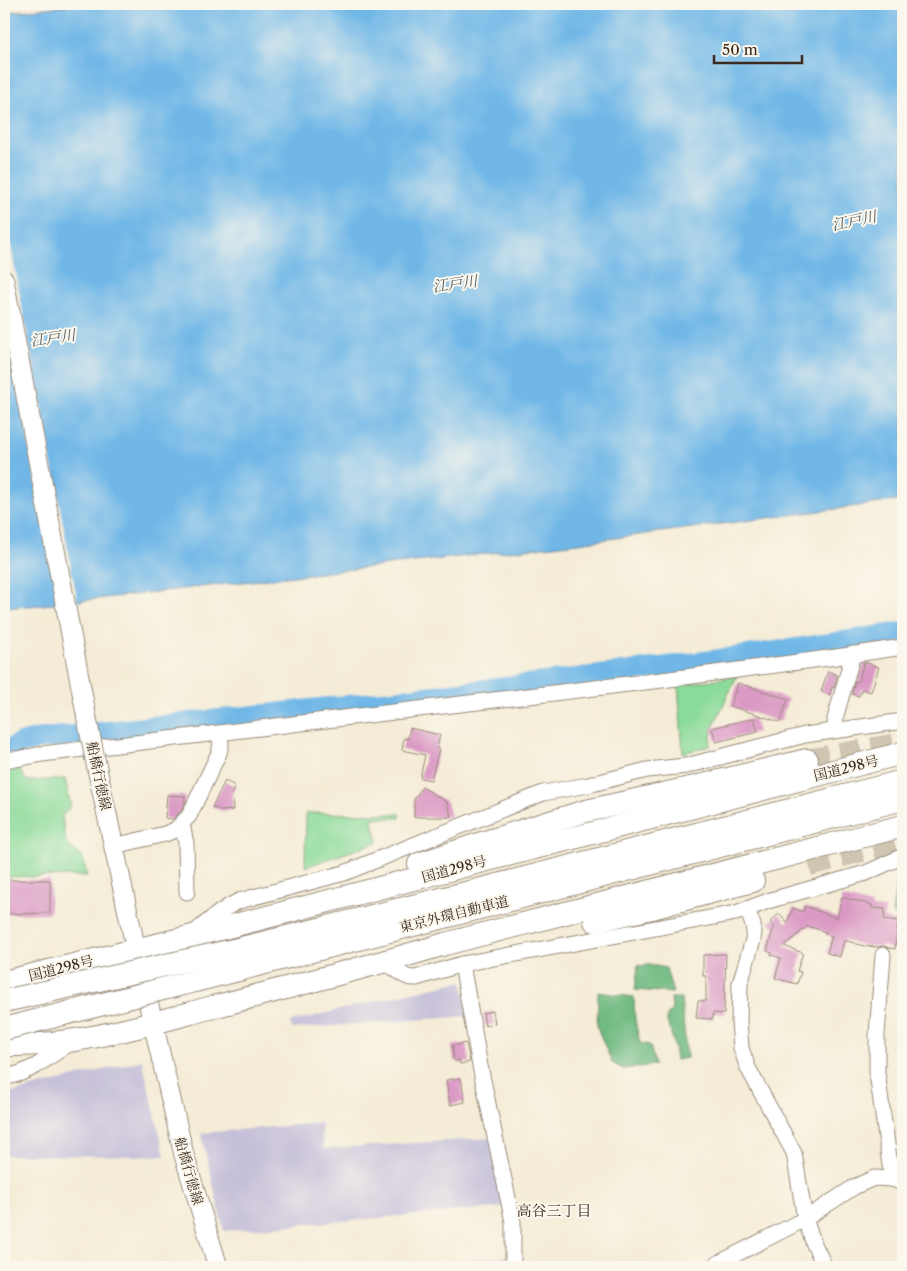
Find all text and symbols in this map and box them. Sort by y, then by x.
scale bar [714,32,802,64]
text: 50 m [722,40,758,59]
water label: 江戸川 [830,206,880,234]
water label: 江戸川 [431,271,481,296]
water label: 江戸川 [29,325,79,350]
street label: 船橋行徳線 [83,740,115,812]
street label: 国道298号 [812,751,880,785]
street label: 国道298号 [420,852,488,886]
street label: 東京外環自動車道 [397,892,511,936]
street label: 国道298号 [27,951,95,985]
street label: 船橋行徳線 [171,1135,207,1207]
district label: 高谷三丁目 [516,1201,592,1220]

